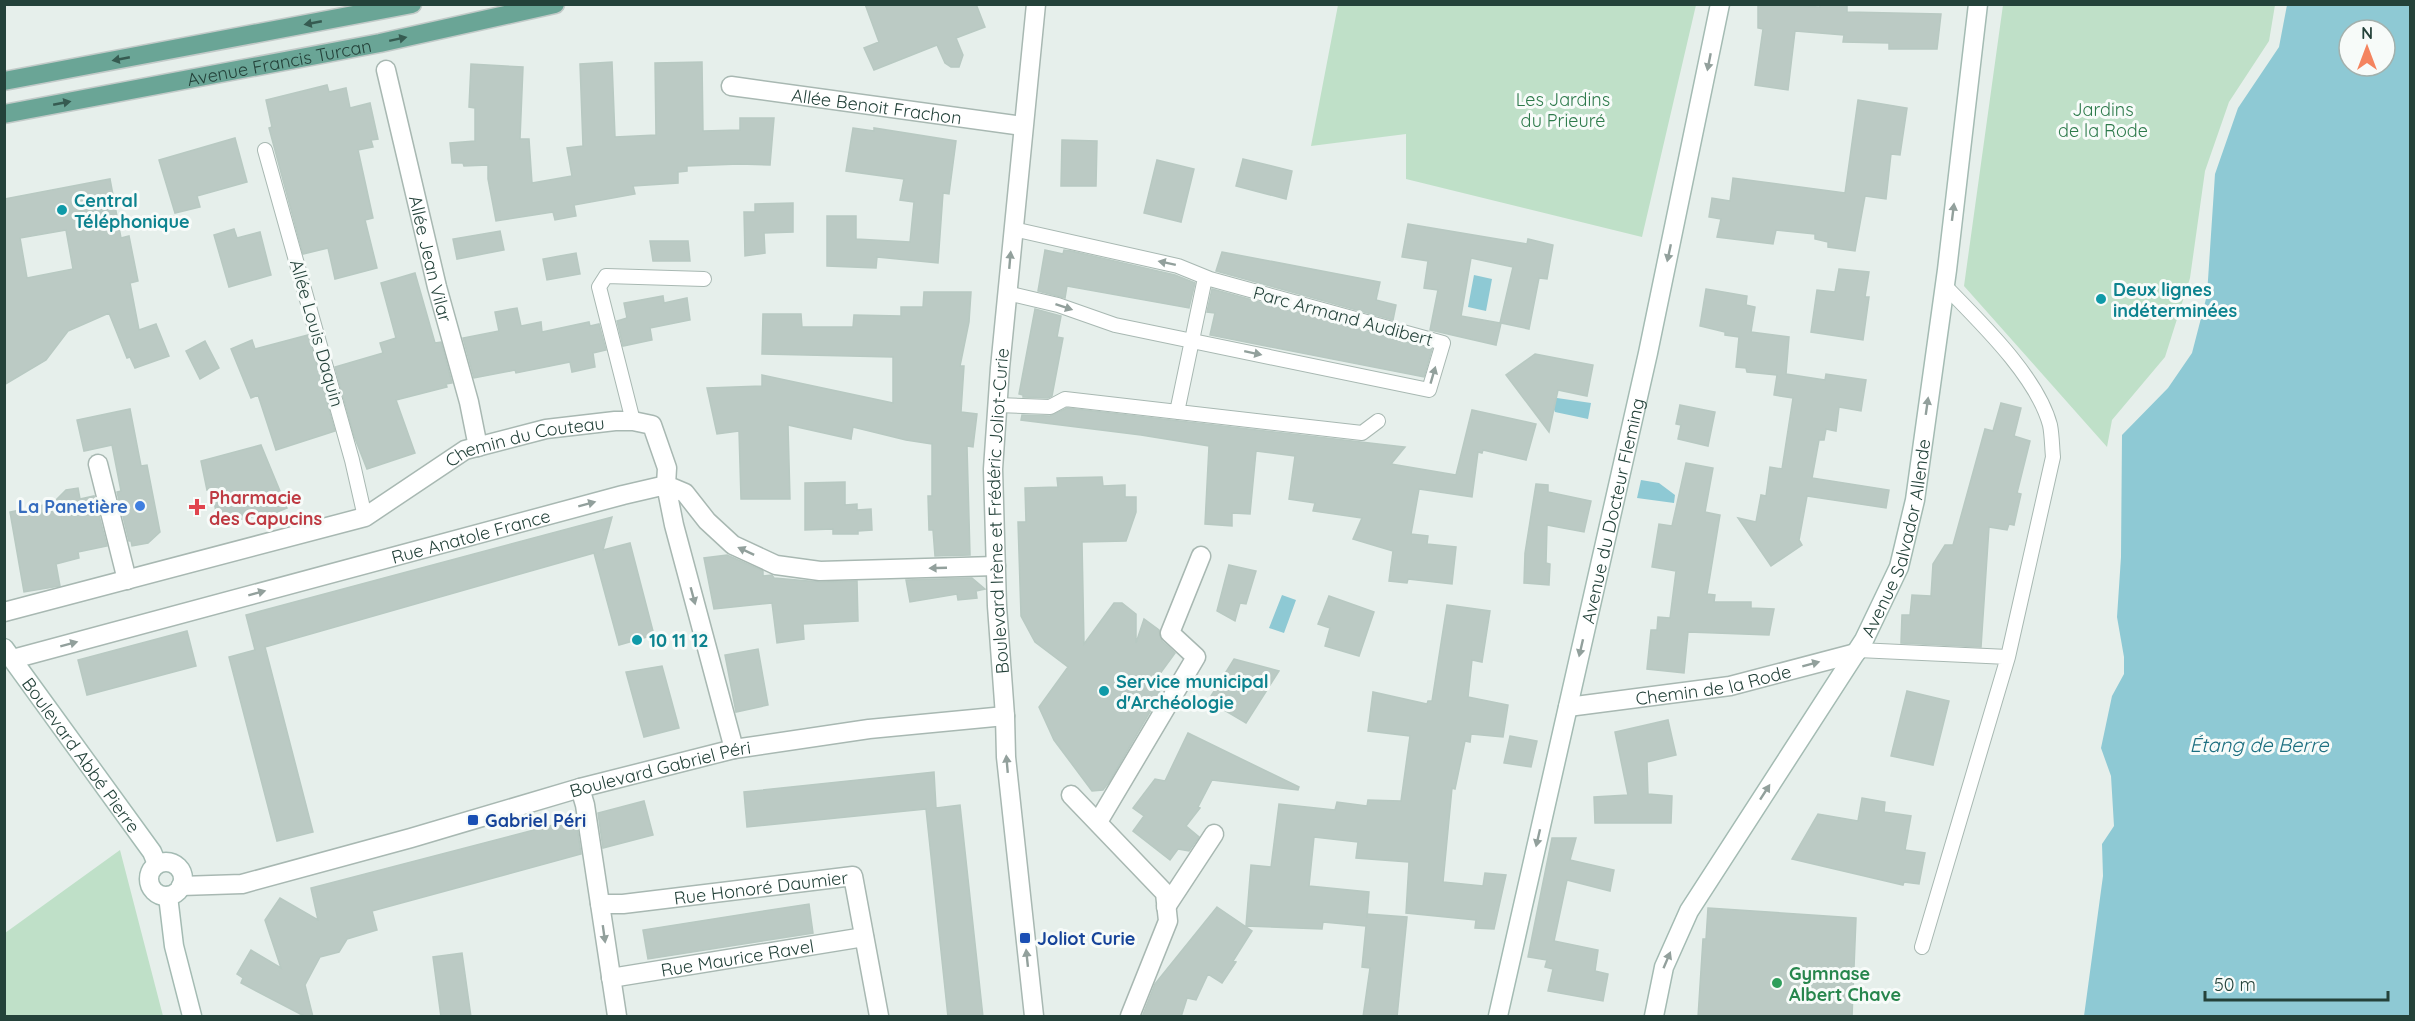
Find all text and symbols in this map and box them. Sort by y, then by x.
north arrow [2337,18,2397,78]
one-way arrow [303,19,322,28]
text: N [2361,23,2373,43]
street label: Avenue Francis Turcan [185,33,373,91]
one-way arrow [389,34,407,44]
one-way arrow [1704,53,1713,72]
one-way arrow [112,55,131,64]
street label: Allée Benoit Frachon [790,83,963,129]
park label: Les Jardins du Prieuré [1516,88,1610,132]
one-way arrow [53,98,72,107]
park label: Jardins de la Rode [2058,98,2148,142]
place label: Central Téléphonique [74,189,190,233]
street label: Allée Jean Vilar [404,193,458,325]
marker: Central Téléphonique [55,203,69,217]
one-way arrow [1948,203,1958,222]
one-way arrow [1664,243,1673,262]
one-way arrow [1005,250,1015,269]
street label: Allée Louis Daquin [285,257,349,409]
one-way arrow [1157,258,1176,267]
place label: Deux lignes indéterminées [2113,278,2237,322]
street label: Parc Armand Audibert [1251,281,1435,351]
marker: Deux lignes indéterminées [2094,292,2108,306]
one-way arrow [1055,303,1073,313]
street label: Boulevard Irène et Frédéric Joliot-Curie [981,347,1013,675]
one-way arrow [1244,349,1262,359]
one-way arrow [1429,366,1438,384]
street label: Avenue du Docteur Fleming [1576,396,1649,626]
one-way arrow [1923,396,1932,415]
street label: Chemin du Couteau [440,411,606,472]
street label: Avenue Salvador Allende [1856,437,1935,641]
place label: Pharmacie des Capucins [209,486,322,530]
place label: La Panetière [18,495,128,518]
marker: La Panetière [133,499,147,513]
one-way arrow [579,499,597,508]
marker: Pharmacie des Capucins [190,500,204,514]
street label: Rue Anatole France [389,504,553,568]
one-way arrow [738,547,755,556]
one-way arrow [928,563,947,573]
one-way arrow [689,587,698,605]
one-way arrow [248,588,266,598]
place label: 10 11 12 [649,629,708,652]
marker: 10 11 12 [630,633,644,647]
one-way arrow [60,639,78,648]
one-way arrow [1576,639,1585,658]
street label: Chemin de la Rode [1634,659,1793,710]
one-way arrow [1802,659,1820,669]
place label: Service municipal d'Archéologie [1116,670,1269,714]
street label: Boulevard Abbé Pierre [17,673,146,837]
marker: Service municipal d'Archéologie [1097,684,1111,698]
water label: Étang de Berre [2189,732,2329,757]
street label: Boulevard Gabriel Péri [567,735,752,802]
one-way arrow [1002,755,1012,774]
one-way arrow [1760,784,1771,800]
place label: Gabriel Péri [485,809,586,832]
marker: Gabriel Péri [466,813,480,827]
one-way arrow [1533,829,1542,848]
street label: Rue Honoré Daumier [673,865,849,909]
one-way arrow [600,924,609,943]
place label: Joliot Curie [1037,927,1135,950]
marker: Joliot Curie [1018,931,1032,945]
street label: Rue Maurice Ravel [659,934,816,981]
one-way arrow [1023,949,1032,968]
one-way arrow [1662,950,1672,968]
place label: Gymnase Albert Chave [1789,962,1901,1006]
scale bar [2205,964,2388,1002]
text: 50 m [2214,973,2256,996]
marker: Gymnase Albert Chave [1770,976,1784,990]

